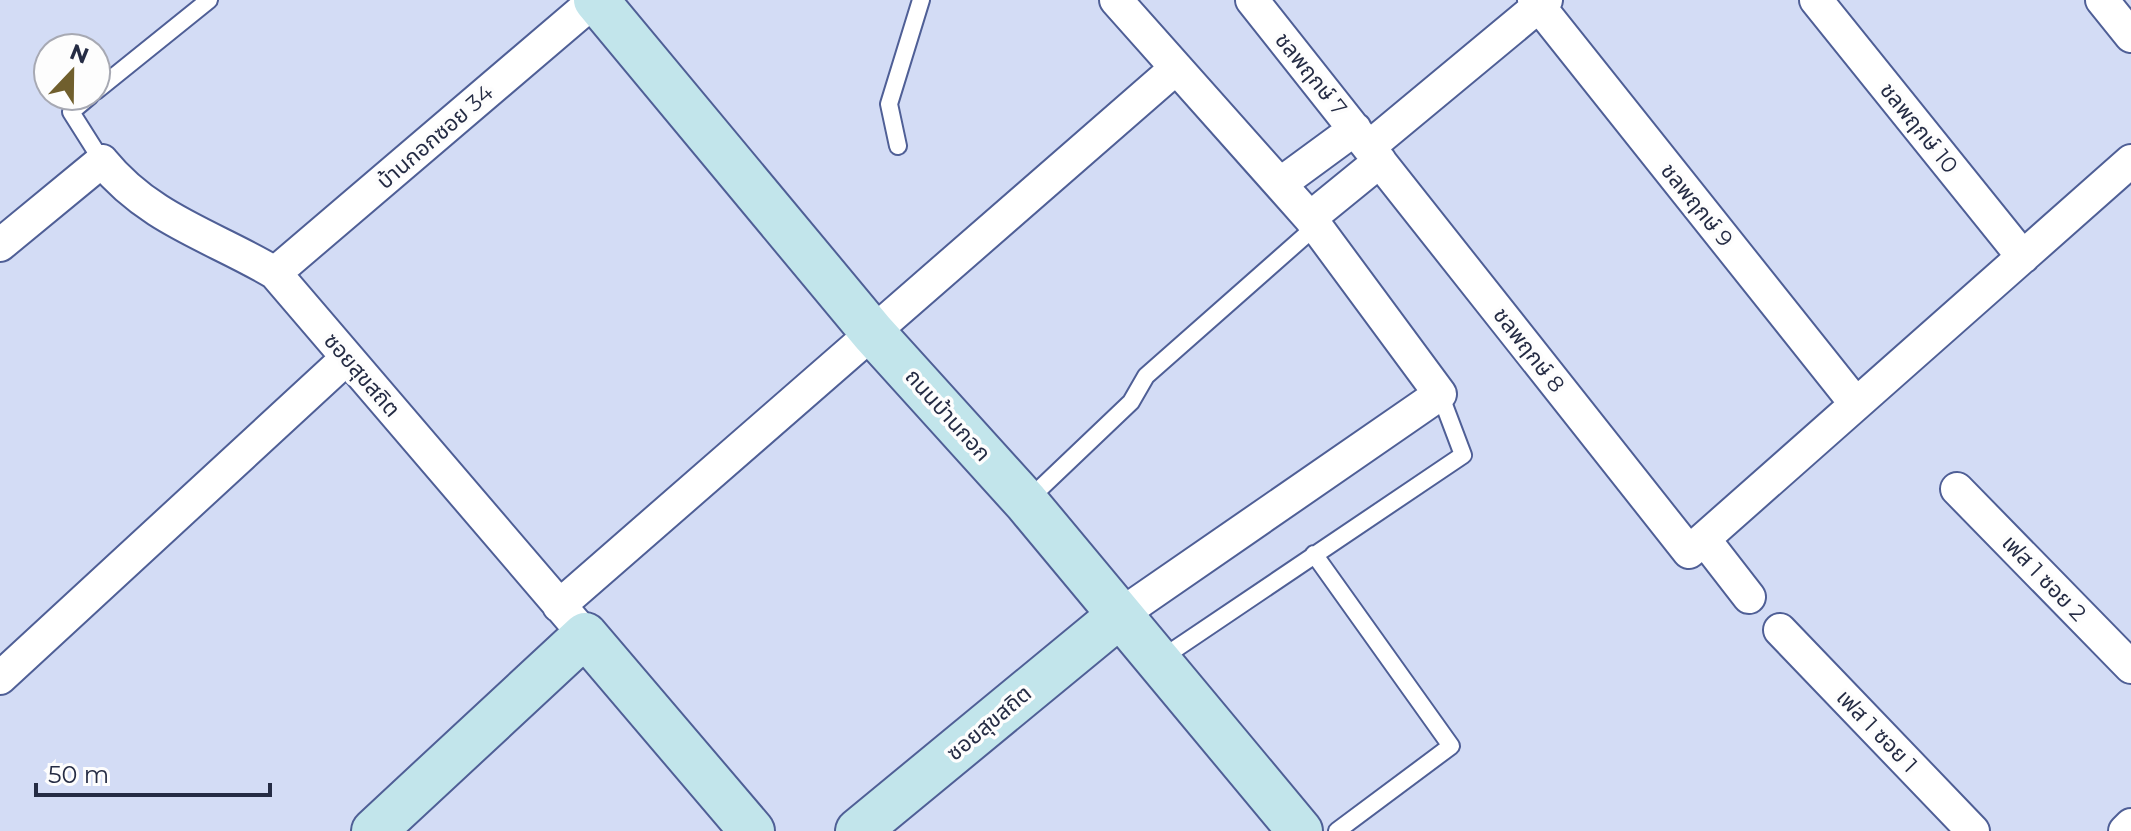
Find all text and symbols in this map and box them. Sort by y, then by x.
street label: ชลพฤกษ์ 7 [1269,27,1353,121]
north arrow [32,32,112,112]
text: N [66,38,93,70]
street label: ชลพฤกษ์ 10 [1874,77,1964,179]
street label: บ้านกอกซอย 34 [371,79,499,195]
street label: ชลพฤกษ์ 9 [1655,158,1739,252]
street label: ชลพฤกษ์ 8 [1487,302,1571,398]
street label: ซอยสุขสถิต [318,328,406,422]
street label: ถนนบ้านกอก [900,363,996,467]
street label: เฟส 1 ซอย 2 [1996,529,2092,627]
street label: ซอยสุขสถิต [941,680,1037,766]
street label: เฟส 1 ซอย 1 [1831,684,1923,778]
scale bar [36,747,270,797]
text: 50 m [48,760,109,789]

